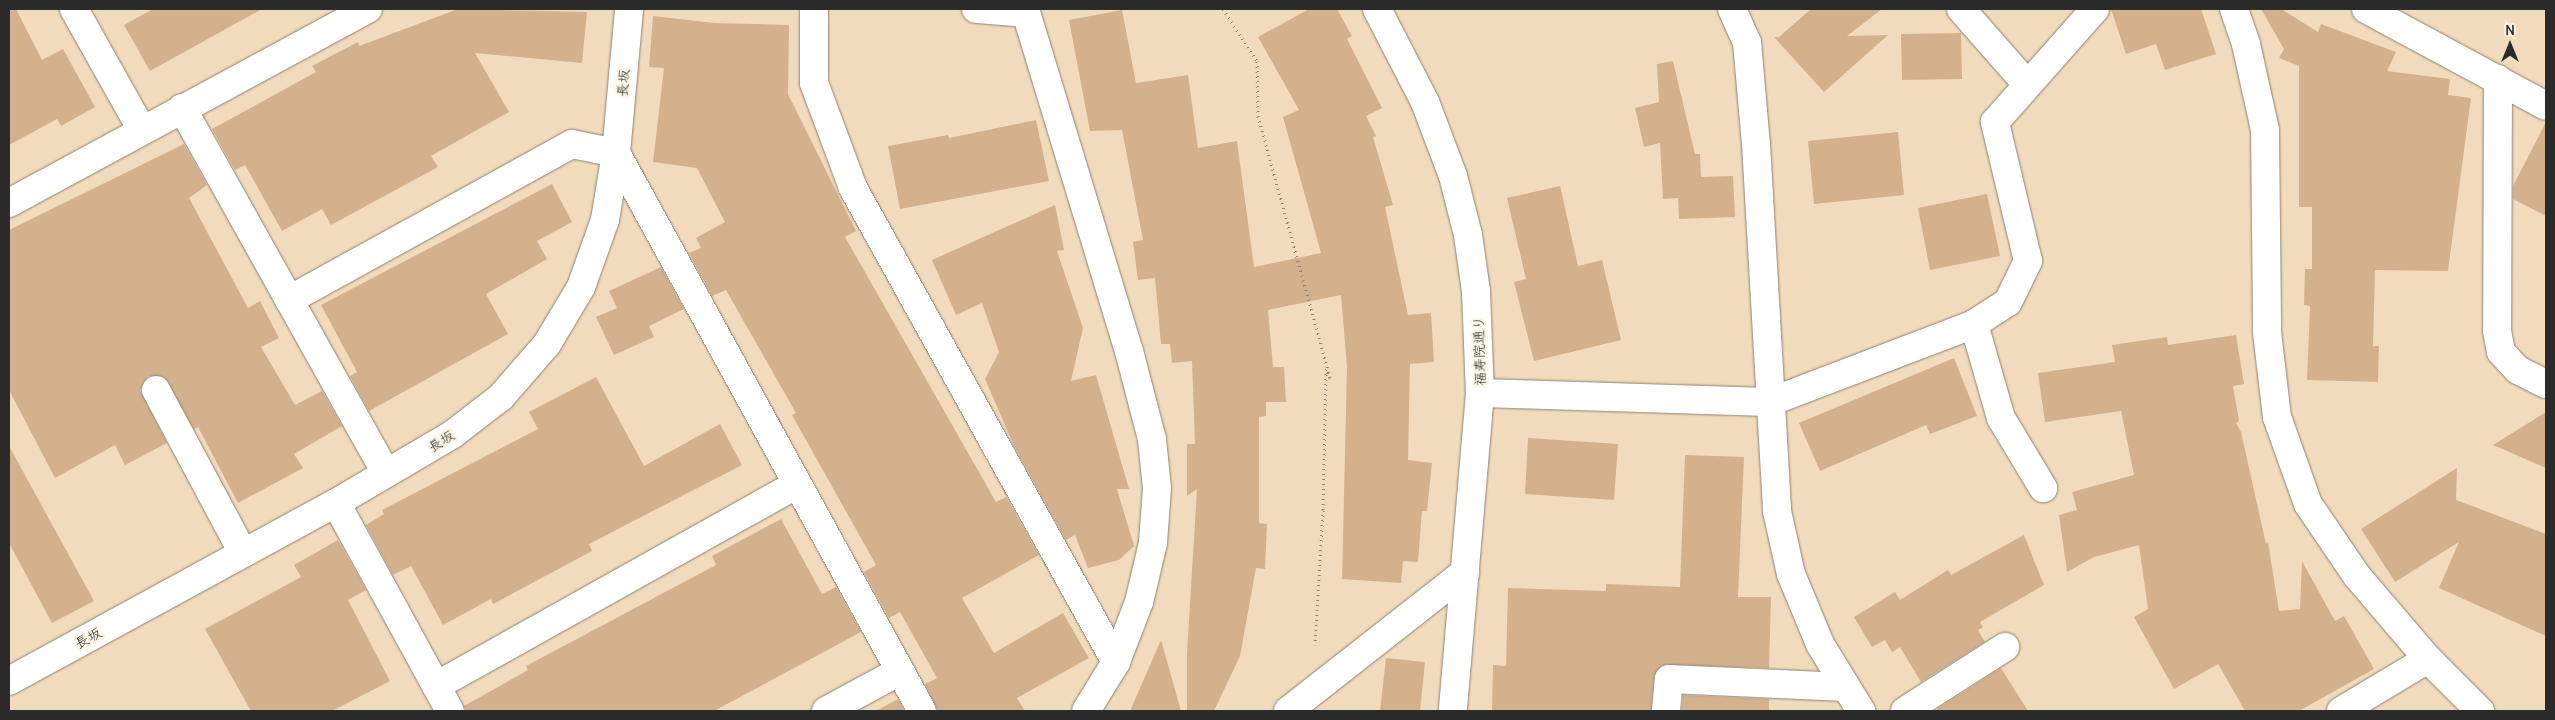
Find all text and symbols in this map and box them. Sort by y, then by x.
north arrow [2485,20,2535,70]
text: N [2505,21,2515,39]
street label: 長坂 [613,68,633,98]
street label: 福寿院通り [1469,316,1489,386]
street label: 長坂 [425,426,457,456]
street label: 長坂 [72,624,104,652]

